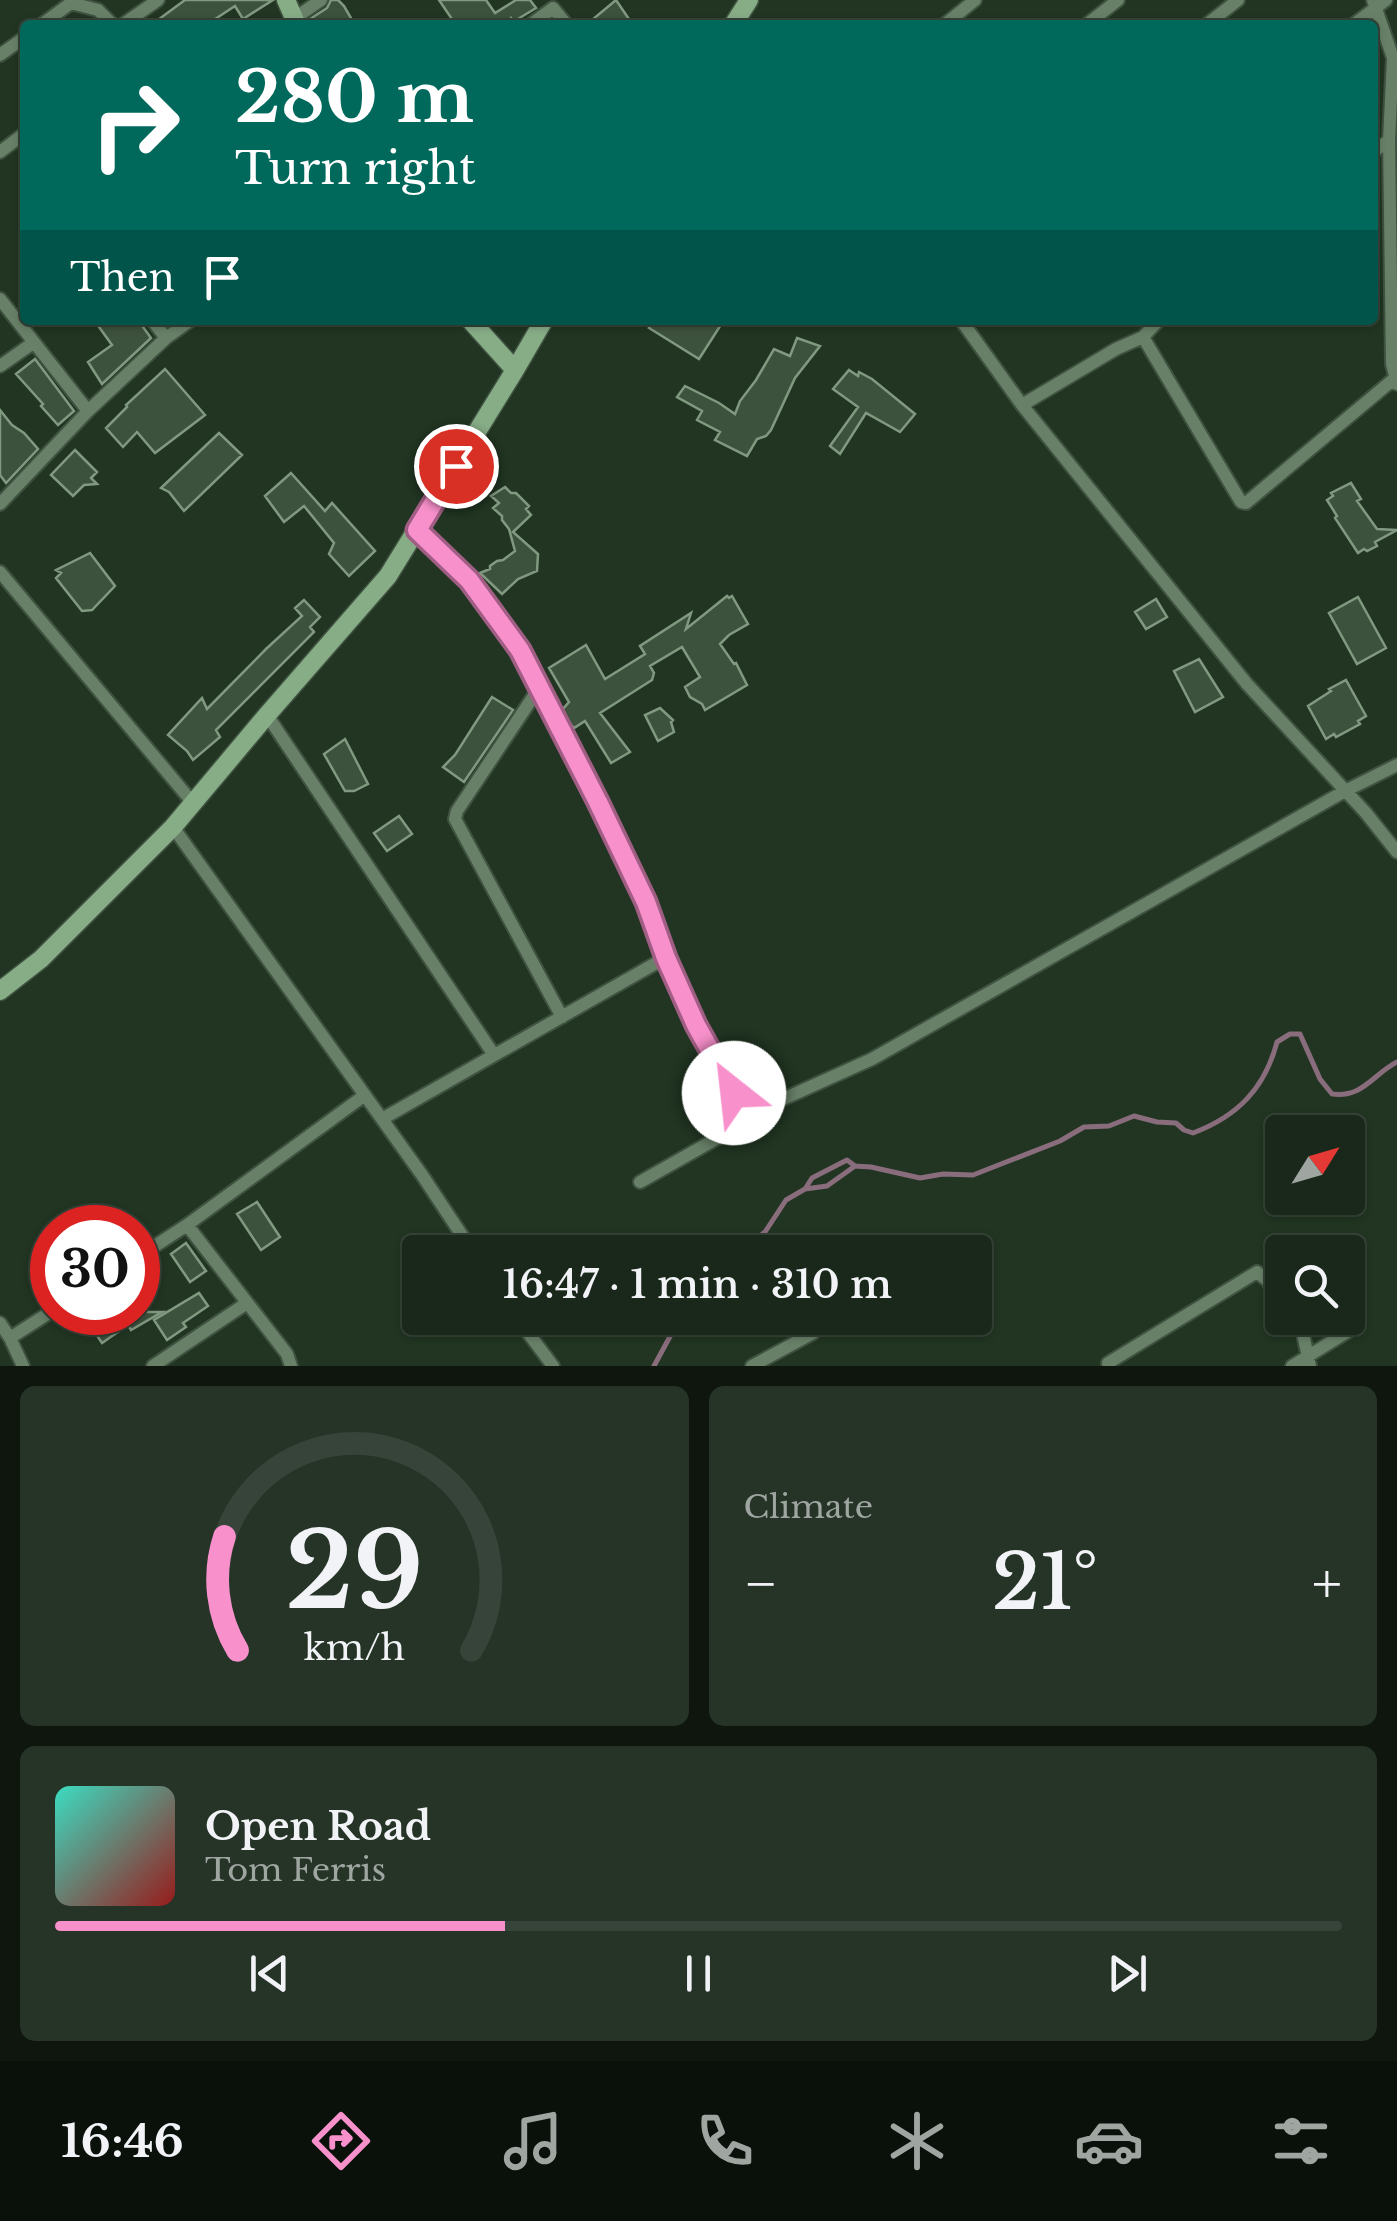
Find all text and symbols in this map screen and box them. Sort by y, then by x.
text: 280 m [235,54,474,141]
icon: right [70,60,200,190]
text: Turn right [235,140,476,196]
icon: arrive [195,250,250,305]
text: Then [70,254,175,301]
pin [414,424,499,509]
icon: arrive [429,439,484,494]
position arrow [682,1041,786,1145]
north arrow [1265,1115,1365,1215]
map controls [1265,1115,1365,1335]
speed limit sign: 30 [30,1205,160,1335]
button: search [1265,1235,1365,1335]
text: 16:47 · 1 min · 310 m [502,1261,892,1308]
text: Climate [744,1487,873,1527]
text: 29 [285,1507,423,1636]
text: 21° [992,1536,1098,1629]
text: − [744,1550,778,1618]
text: + [1312,1550,1342,1618]
text: km/h [304,1625,405,1670]
text: Open Road [205,1803,431,1850]
text: Tom Ferris [205,1850,386,1890]
icon: previous [242,1946,297,2001]
icon: pause [671,1946,726,2001]
icon: next [1100,1946,1155,2001]
icon: directions [306,2106,376,2176]
icon: music [498,2106,568,2176]
icon: phone [690,2106,760,2176]
icon: climate [882,2106,952,2176]
icon: car [1074,2106,1144,2176]
icon: filters [1266,2106,1336,2176]
text: 16:46 [61,2113,184,2169]

